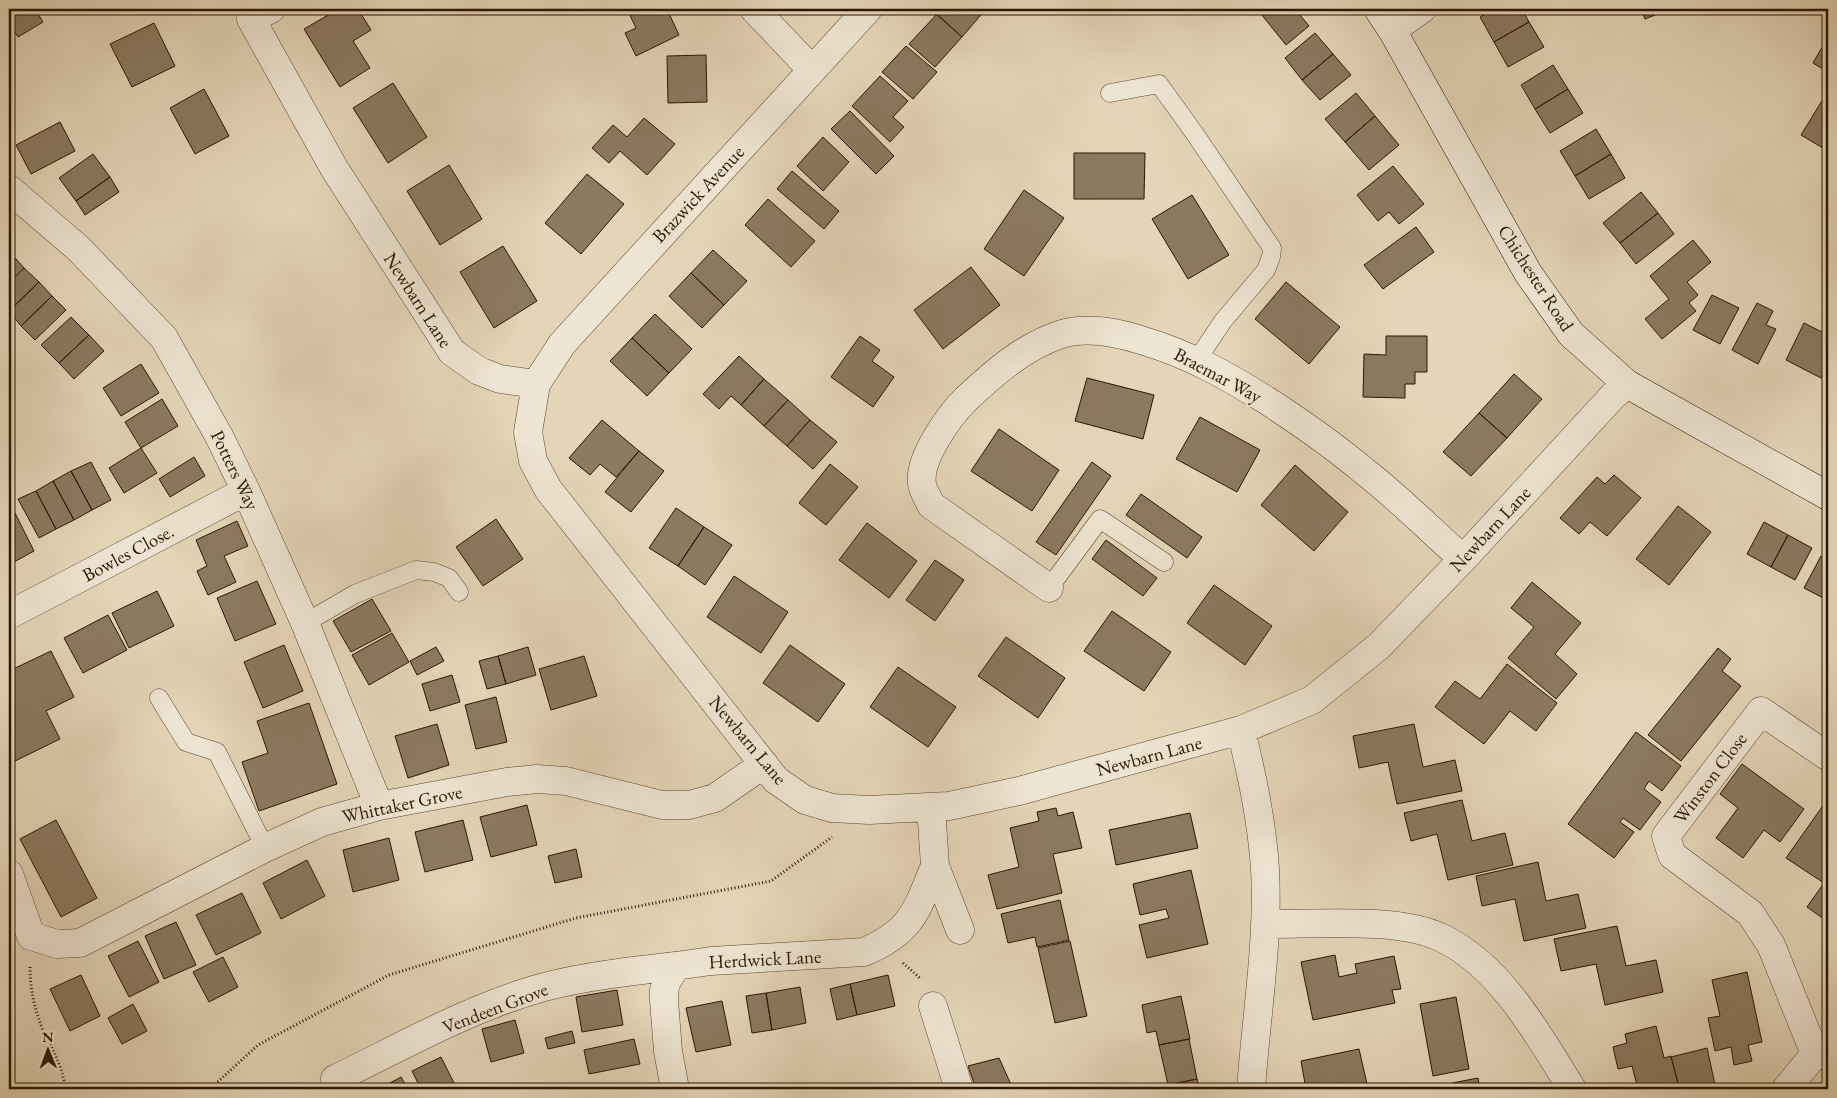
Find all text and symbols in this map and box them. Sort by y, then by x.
street label: Brazwick Avenue [646,140,750,248]
street label: Chichester Road [1492,220,1580,336]
street label: Newbarn Lane [378,248,458,352]
street label: Braemar Way [1170,341,1267,409]
street label: Potters Way [205,426,265,515]
street label: Newbarn Lane [1444,481,1536,577]
street label: Bowles Close. [78,518,178,588]
street label: Newbarn Lane [703,690,793,790]
street label: Winston Close [1668,727,1752,829]
street label: Newbarn Lane [1093,730,1205,782]
street label: Whittaker Grove [340,779,464,829]
street label: Herdwick Lane [708,944,822,974]
street label: Vendeen Grove [439,976,551,1040]
north arrow [22,1026,72,1076]
text: N [42,1028,54,1046]

